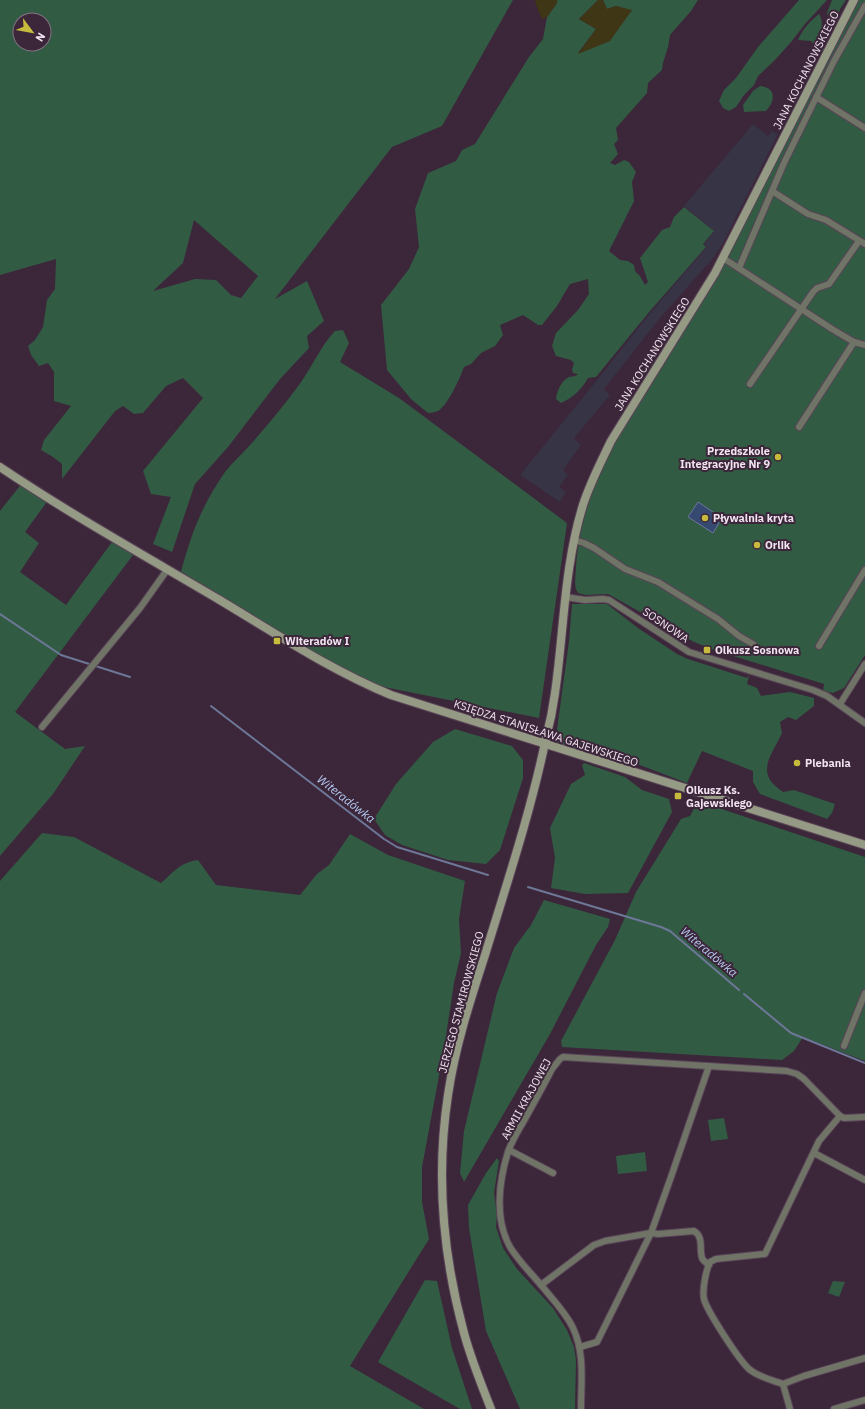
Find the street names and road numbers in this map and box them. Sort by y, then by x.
street label: JANA KOCHANOWSKIEGO [770,8,842,132]
street label: JANA KOCHANOWSKIEGO [611,295,693,413]
street label: SOSNOWA [640,604,692,646]
street label: KSIĘDZA STANISŁAWA GAJEWSKIEGO [452,696,640,770]
street label: JERZEGO STAMIROWSKIEGO [435,929,487,1074]
street label: ARMII KRAJOWEJ [498,1056,554,1142]

